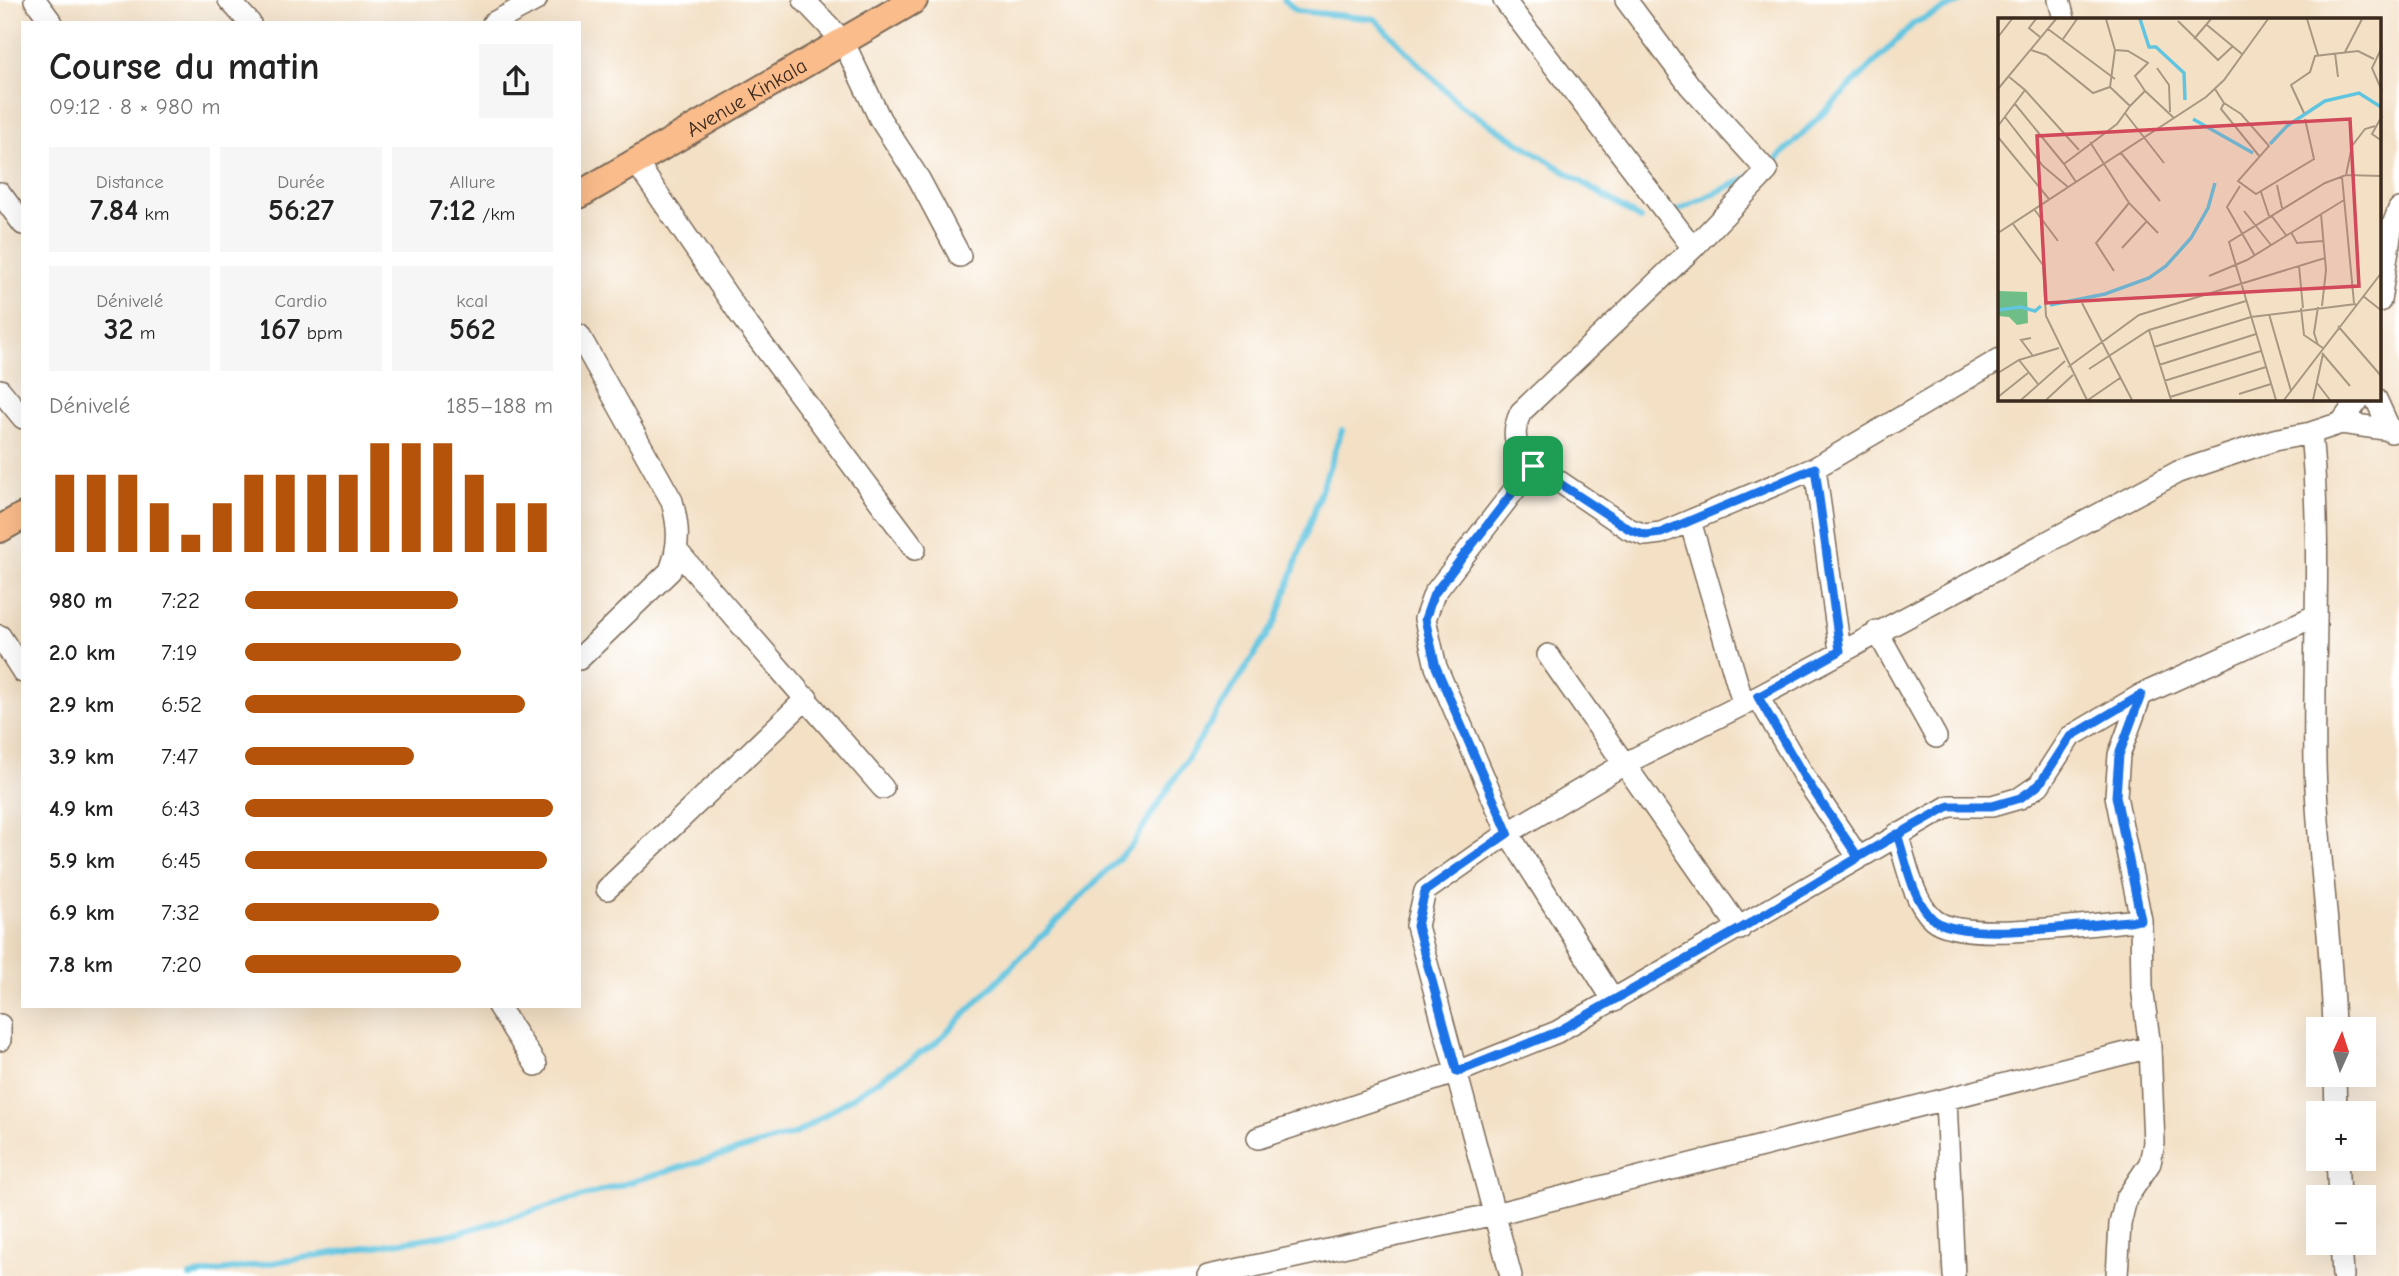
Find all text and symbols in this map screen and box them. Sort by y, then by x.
inset map [1998,18,2382,401]
button: share [479,44,553,118]
text: Course du matin [49,45,320,89]
street label: Avenue Kinkala [682,53,811,142]
text: 09:12 · 8 × 980 m [49,93,221,120]
text: Distance [96,171,164,193]
text: Durée [277,171,325,193]
text: Allure [449,171,495,193]
text: 7.84 [90,193,138,228]
text: 56:27 [268,193,334,228]
text: 7:12 [429,193,476,228]
text: km [138,203,169,225]
text: /km [476,203,515,225]
text: Dénivelé [96,290,163,312]
text: Cardio [275,290,327,312]
text: kcal [456,290,488,312]
text: 32 [104,312,134,347]
text: 167 [259,312,300,347]
text: 562 [449,312,496,347]
text: m [134,322,156,344]
text: bpm [300,322,343,344]
text: Dénivelé [49,392,130,419]
text: 185–188 m [446,392,553,419]
pin [1503,436,1563,496]
icon: arrive [1514,447,1552,485]
text: 980 m [49,587,112,614]
text: 7:22 [161,587,200,614]
text: 2.0 km [49,639,115,666]
text: 7:19 [161,639,197,666]
text: 2.9 km [49,691,114,718]
text: 6:52 [161,691,202,718]
text: 3.9 km [49,743,114,770]
text: 7:47 [161,743,198,770]
text: 4.9 km [49,795,114,822]
text: 6:43 [161,795,200,822]
text: 5.9 km [49,847,115,874]
text: 6:45 [161,847,201,874]
text: 6.9 km [49,899,115,926]
text: 7:32 [161,899,200,926]
text: 7.8 km [49,951,113,978]
text: 7:20 [161,951,202,978]
north arrow [2306,1017,2376,1087]
map controls [2306,1017,2376,1255]
button: + [2306,1101,2376,1171]
button: − [2306,1185,2376,1255]

